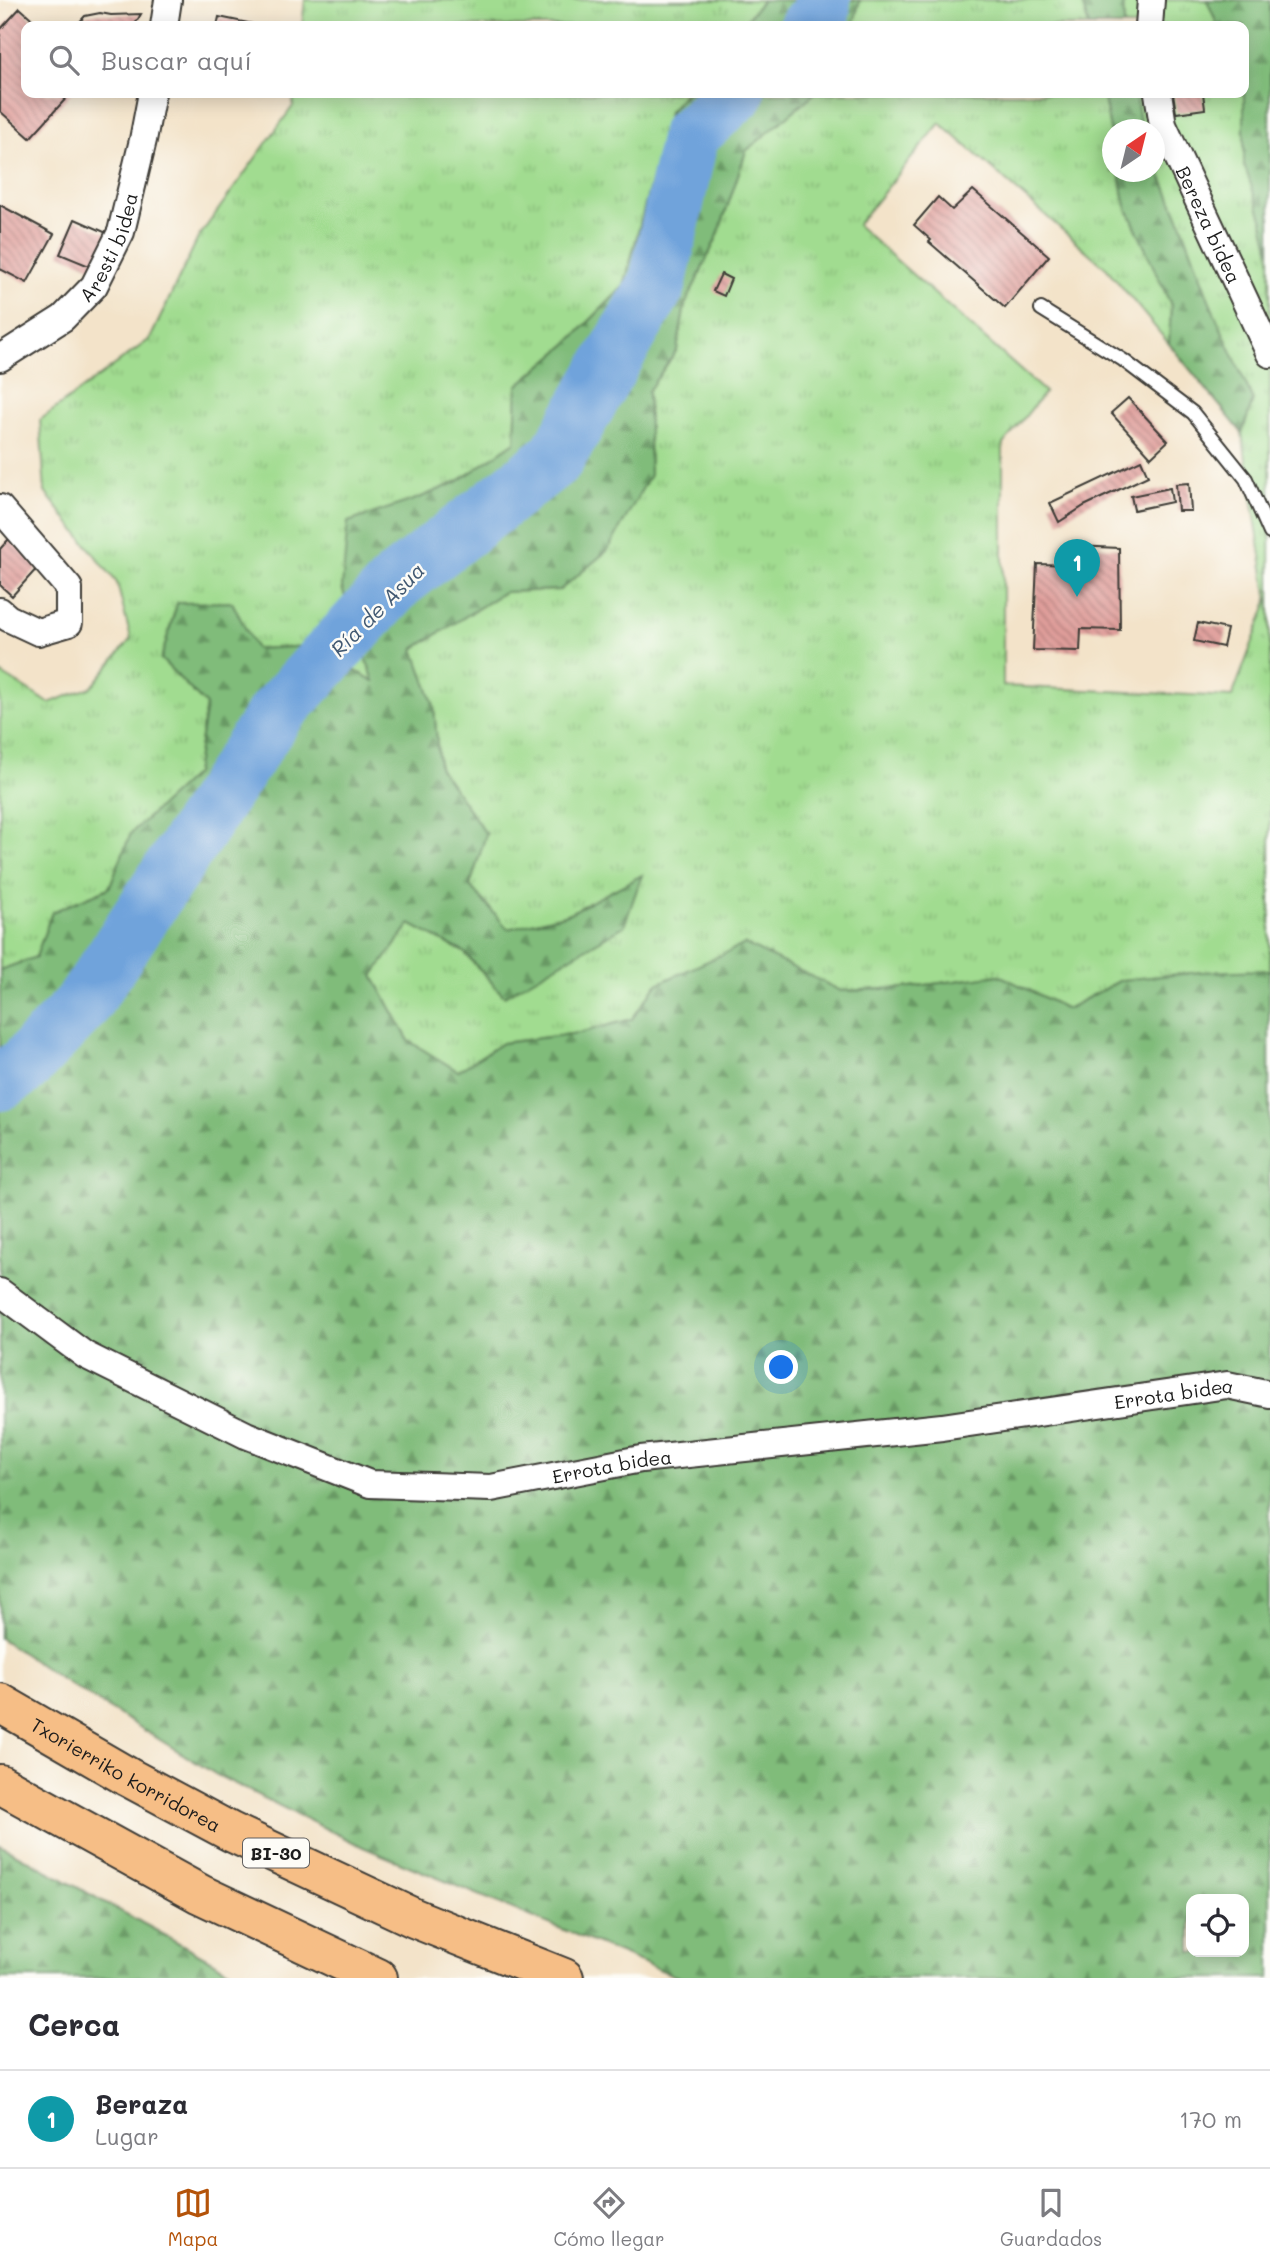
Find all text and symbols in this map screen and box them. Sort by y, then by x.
search box [21,21,1249,98]
icon: search [45,41,83,79]
text: Buscar aquí [101,43,252,77]
north arrow [1102,119,1165,182]
street label: Bereza bidea [1171,161,1248,287]
street label: Aresti bidea [73,190,143,307]
pin: 1 [1054,539,1100,597]
water label: Ría de Asua [324,556,430,662]
your location [764,1350,798,1384]
street label: Errota bidea [1112,1372,1236,1414]
street label: Errota bidea [550,1443,673,1488]
street label: Txorierriko korridorea [27,1711,226,1837]
road number: BI-30 [243,1839,309,1868]
map controls [1186,1894,1249,1957]
button: locate [1186,1894,1249,1957]
text: Cerca [28,2004,120,2044]
text: Beraza [95,2087,188,2121]
text: 1 [46,2104,56,2134]
text: 170 m [1179,2104,1242,2134]
text: Lugar [95,2121,159,2151]
tab: Mapa [168,2184,218,2251]
tab: Cómo llegar [554,2184,665,2251]
tab: Guardados [1000,2184,1102,2251]

